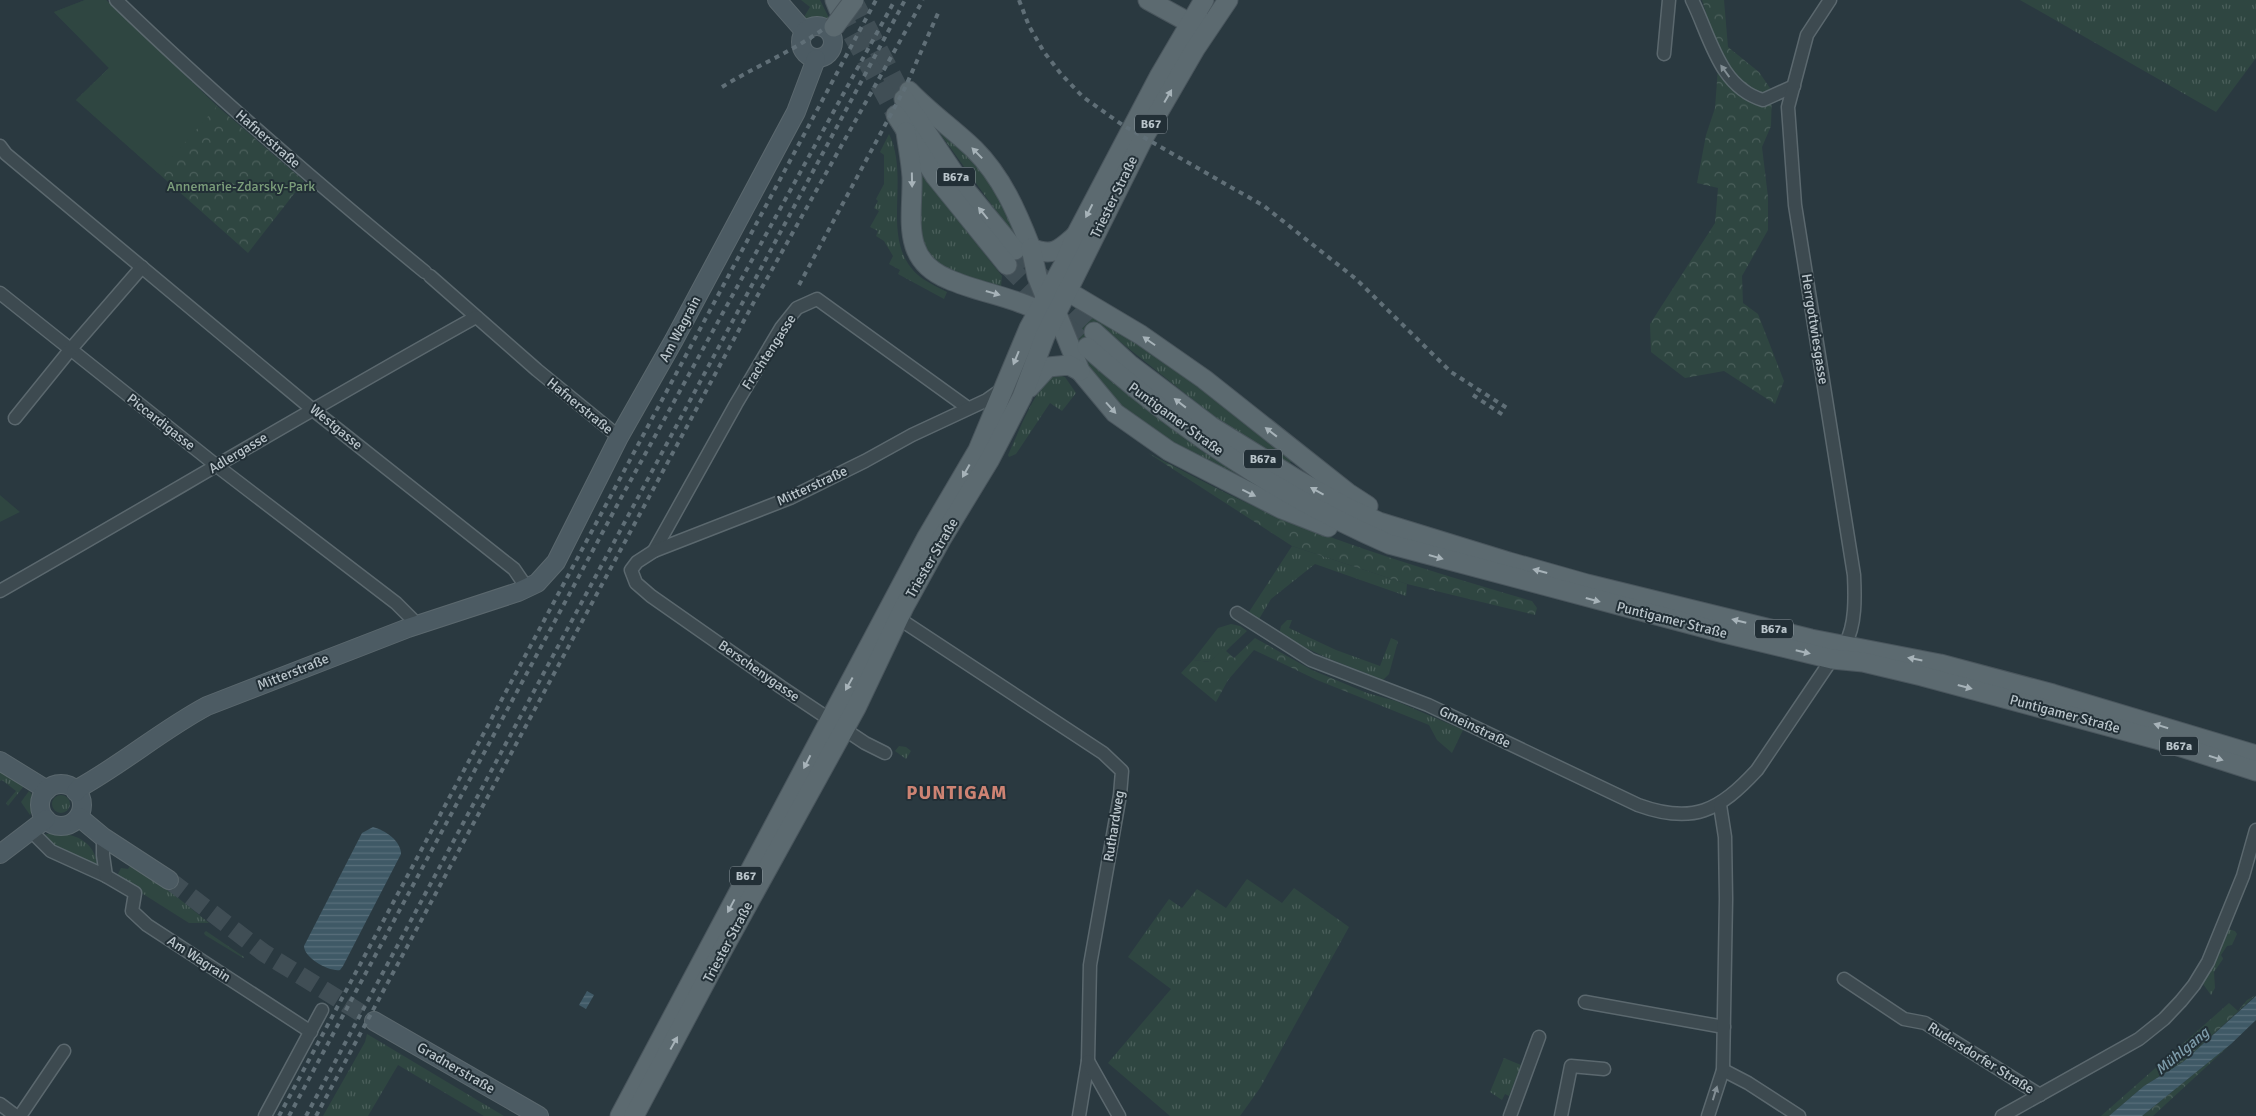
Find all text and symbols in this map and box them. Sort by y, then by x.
one-way arrow [1720,64,1730,78]
one-way arrow [1163,89,1172,102]
street label: Hafnerstraße [232,106,304,172]
road number: B67 [1135,115,1167,134]
one-way arrow [971,147,983,159]
street label: Triester Straße [1087,153,1141,241]
road number: B67a [937,168,975,186]
one-way arrow [908,172,916,188]
park label: Annemarie-Zdarsky-Park [167,178,315,195]
one-way arrow [1085,203,1093,218]
one-way arrow [978,207,989,220]
street label: Herrgottwiesgasse [1798,272,1832,386]
one-way arrow [986,289,1001,297]
street label: Am Wagrain [656,293,704,365]
street label: Frachtengasse [738,311,800,393]
one-way arrow [1142,336,1156,346]
one-way arrow [1012,351,1020,365]
street label: Hafnerstraße [544,374,616,438]
street label: Puntigamer Straße [1125,379,1227,459]
street label: Piccardigasse [123,390,199,454]
one-way arrow [1173,398,1187,408]
street label: Westgasse [306,401,366,453]
one-way arrow [1105,402,1117,414]
one-way arrow [1264,427,1277,437]
street label: Adlergasse [205,429,271,477]
road number: B67a [1244,449,1282,468]
street label: Mitterstraße [774,462,850,510]
one-way arrow [962,464,971,478]
one-way arrow [1310,486,1324,495]
one-way arrow [1242,489,1256,497]
street label: Triester Straße [902,515,962,601]
one-way arrow [1429,554,1444,562]
one-way arrow [1533,567,1548,575]
one-way arrow [1586,596,1601,604]
street label: Puntigamer Straße [1615,598,1729,642]
one-way arrow [1731,617,1746,625]
road number: B67a [1755,620,1793,638]
street label: Berschenygasse [715,637,803,705]
one-way arrow [1796,648,1811,656]
street label: Mitterstraße [255,650,331,694]
one-way arrow [1906,654,1922,662]
one-way arrow [845,677,853,692]
one-way arrow [1958,684,1973,692]
street label: Puntigamer Straße [2008,691,2122,737]
street label: Gmeinstraße [1436,702,1514,752]
one-way arrow [2153,722,2168,730]
road number: B67a [2160,736,2198,756]
one-way arrow [2209,754,2224,762]
one-way arrow [803,755,811,770]
district label: PUNTIGAM [906,781,1008,805]
street label: Ruthardweg [1100,789,1128,863]
road number: B67 [730,866,762,886]
street label: Triester Straße [700,899,756,985]
one-way arrow [727,899,735,913]
street label: Am Wagrain [164,932,234,986]
street label: Rudersdorfer Straße [1925,1018,2037,1098]
water label: Mühlgang [2152,1023,2213,1079]
one-way arrow [670,1035,678,1050]
street label: Gradnerstraße [414,1039,498,1097]
one-way arrow [1712,1085,1720,1100]

